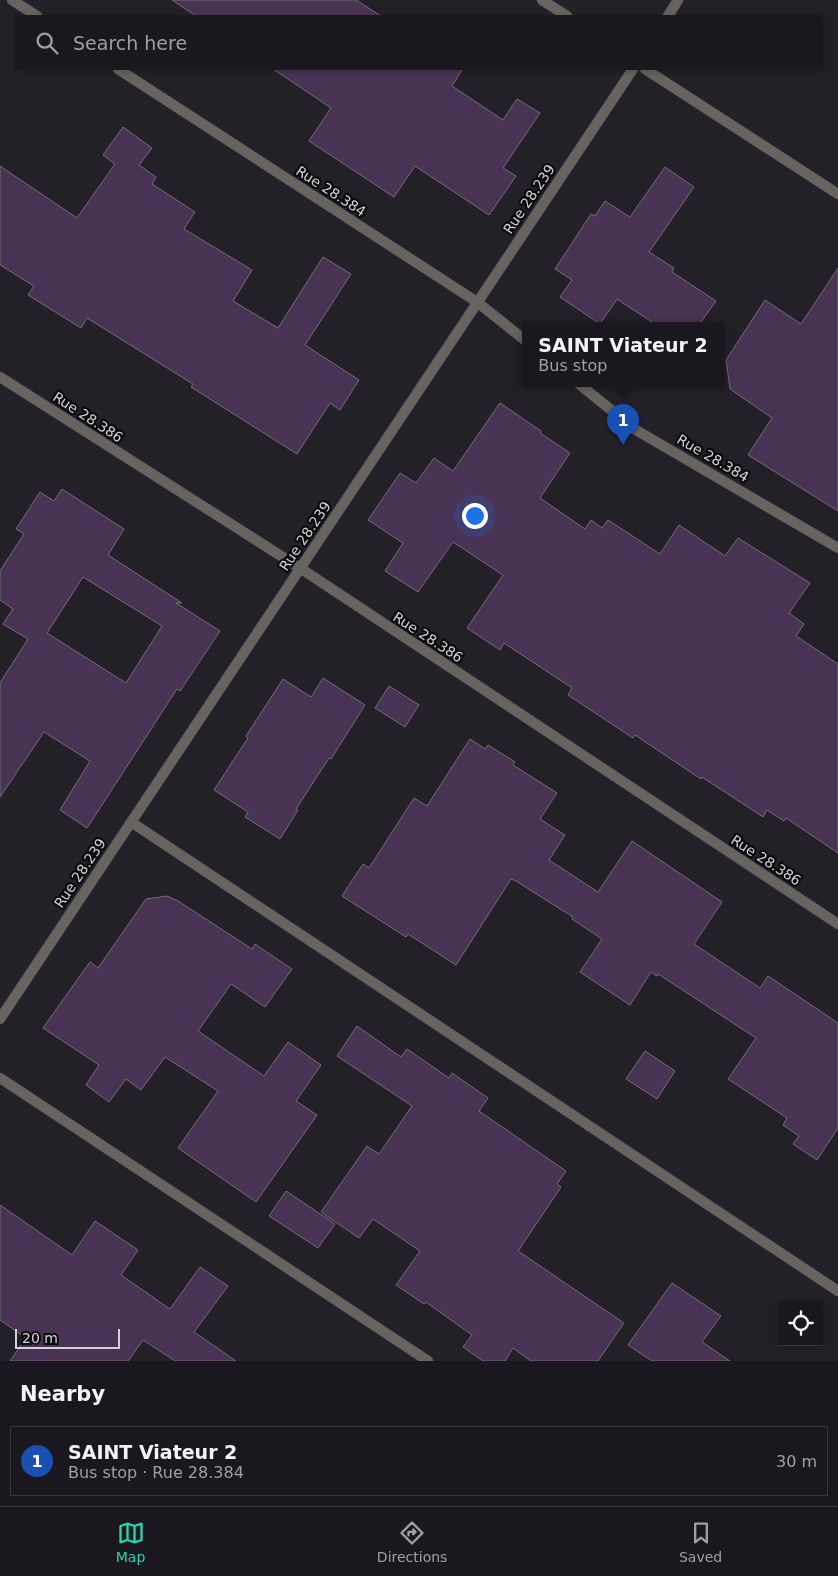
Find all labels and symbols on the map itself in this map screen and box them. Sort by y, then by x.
street label: Rue 28.239 [500,161,558,237]
street label: Rue 28.384 [293,162,369,220]
street label: Rue 28.386 [50,388,126,446]
pin: 1 [607,404,639,445]
street label: Rue 28.384 [674,431,752,485]
street label: Rue 28.239 [276,498,334,574]
your location [462,503,488,529]
street label: Rue 28.386 [390,608,466,666]
street label: Rue 28.386 [728,831,804,889]
street label: Rue 28.239 [51,835,109,911]
scale bar [15,1326,120,1349]

